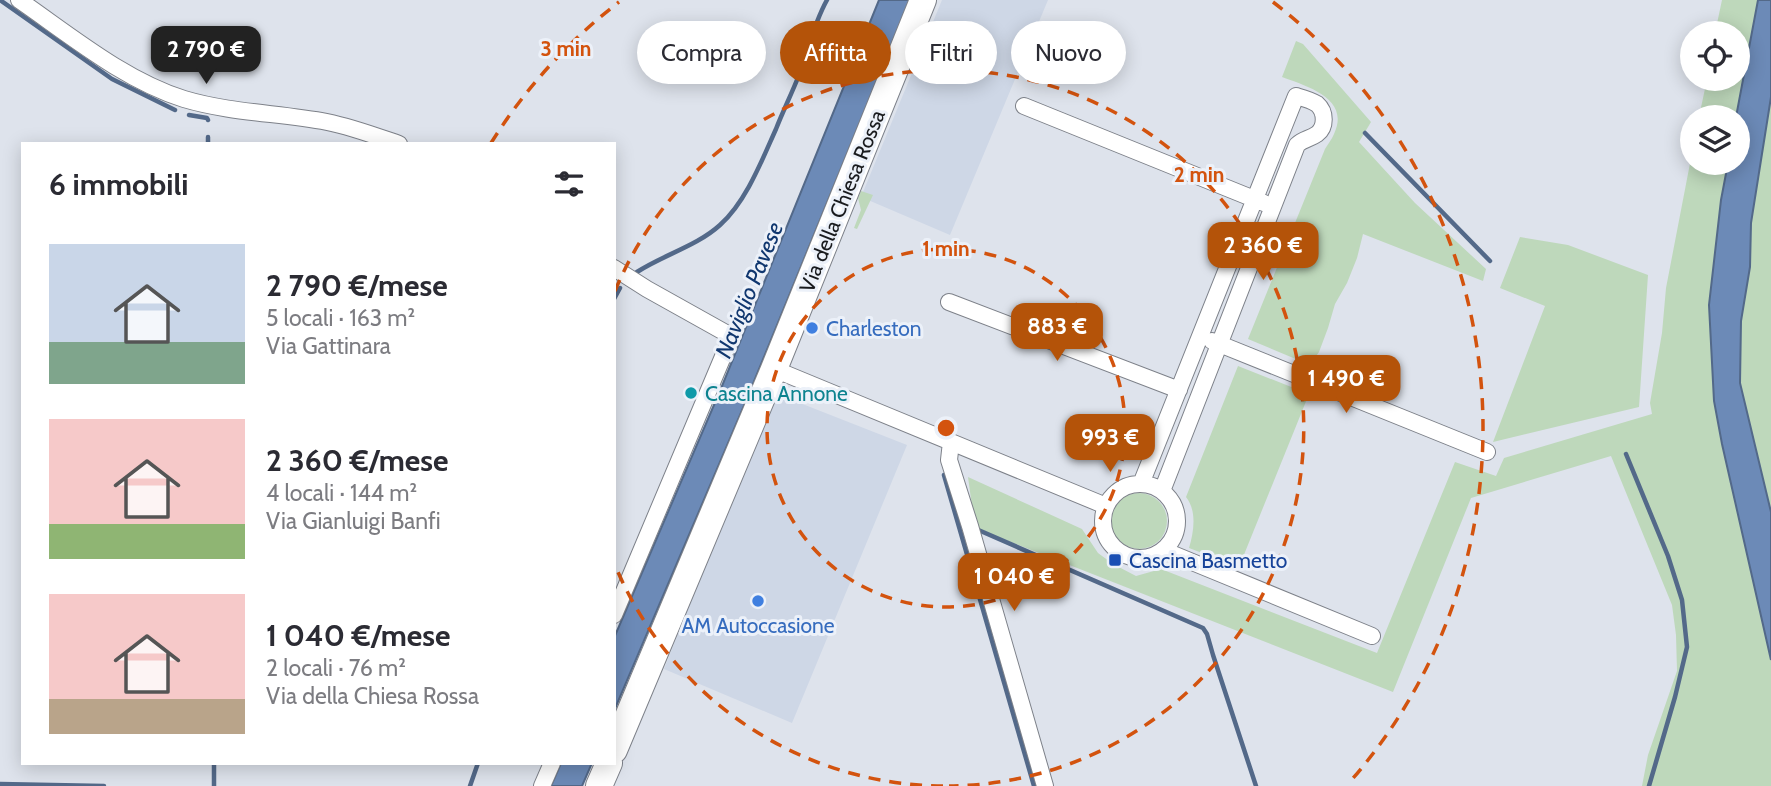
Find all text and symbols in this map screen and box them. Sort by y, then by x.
chip: Compra [637,21,766,84]
chip: Affitta [780,21,891,84]
chip: Filtri [905,21,997,84]
chip: Nuovo [1011,21,1126,84]
map controls [1680,21,1750,175]
button: locate [1680,21,1750,91]
pin: 2 790 € [141,27,271,86]
text: 2 790 € [167,35,245,63]
text: 3 min [541,36,591,61]
button: layers [1680,105,1750,175]
street label: Via della Chiesa Rossa [794,106,890,296]
text: 2 min [1174,162,1224,187]
icon: filters [550,165,588,203]
text: 6 immobili [49,166,188,203]
water label: Naviglio Pavese [709,218,789,362]
pin: 2 360 € [1198,222,1328,282]
text: 2 360 € [1224,231,1302,259]
text: 1 min [922,236,970,261]
text: 2 790 €/mese [266,267,448,304]
icon: home [105,272,189,356]
text: 5 locali · 163 m² [266,304,415,332]
pin: 883 € [1008,304,1106,363]
text: 883 € [1027,312,1087,340]
place label: Charleston [826,316,922,341]
marker: Charleston [804,320,820,336]
text: Via Gattinara [266,332,391,360]
pin: 1 490 € [1281,356,1411,415]
text: 1 490 € [1307,364,1385,392]
place label: Cascina Annone [705,381,848,406]
marker: Cascina Annone [683,385,699,401]
pin: 993 € [1061,414,1159,474]
centre of rings [934,416,958,440]
text: 993 € [1081,423,1139,451]
text: 2 360 €/mese [266,442,448,479]
icon: home [105,447,189,531]
text: 4 locali · 144 m² [266,479,417,507]
text: Via Gianluigi Banfi [266,507,441,535]
place label: Cascina Basmetto [1129,548,1287,573]
marker: Cascina Basmetto [1107,552,1123,568]
pin: 1 040 € [949,554,1079,613]
text: 1 040 € [974,562,1054,590]
marker: AM Autoccasione [750,593,766,609]
place label: AM Autoccasione [681,613,835,638]
text: 1 040 €/mese [266,617,450,654]
icon: home [105,622,189,706]
text: 2 locali · 76 m² [266,654,406,682]
text: Via della Chiesa Rossa [266,682,479,710]

